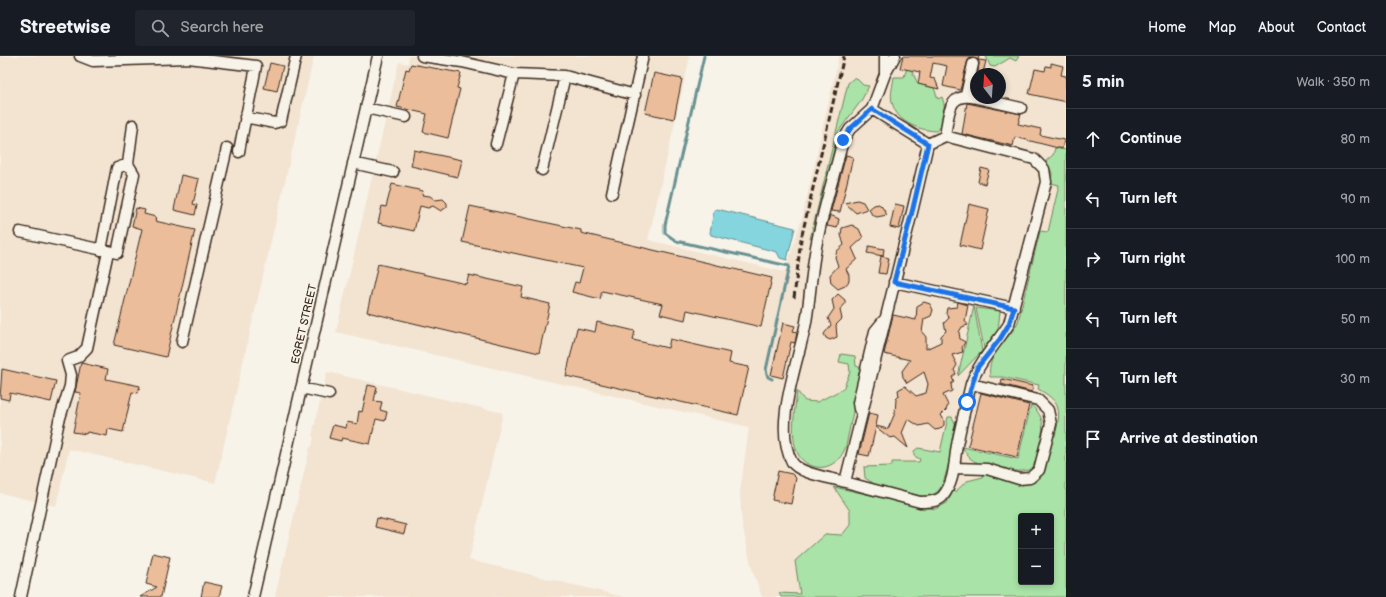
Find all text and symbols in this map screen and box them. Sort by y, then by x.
search box [135,10,415,46]
text: Streetwise [20,16,111,39]
icon: search [149,17,171,39]
text: Search here [181,18,264,37]
text: Home [1148,19,1186,36]
text: Map [1208,19,1236,36]
text: About [1258,19,1295,36]
text: Contact [1317,19,1366,36]
north arrow [970,68,1006,104]
text: 5 min [1082,72,1125,92]
text: Walk · 350 m [1296,74,1370,90]
icon: ahead [1082,128,1104,150]
text: Continue [1120,129,1182,148]
route end [834,131,852,149]
text: 80 m [1341,131,1370,147]
icon: left [1082,188,1104,210]
text: Turn left [1120,189,1177,208]
text: 90 m [1341,191,1370,207]
icon: right [1082,248,1104,270]
text: Turn right [1120,249,1185,268]
text: 100 m [1335,251,1370,267]
street label: EGRET STREET [288,282,320,365]
icon: left [1082,308,1104,330]
text: Turn left [1120,309,1177,328]
text: 50 m [1341,311,1370,327]
icon: left [1082,368,1104,390]
text: Turn left [1120,369,1177,388]
text: 30 m [1340,371,1370,387]
route start [958,393,976,411]
icon: arrive [1082,428,1104,450]
text: Arrive at destination [1120,429,1258,448]
map controls [1018,513,1054,585]
button: + [1018,513,1054,549]
button: − [1018,549,1054,585]

